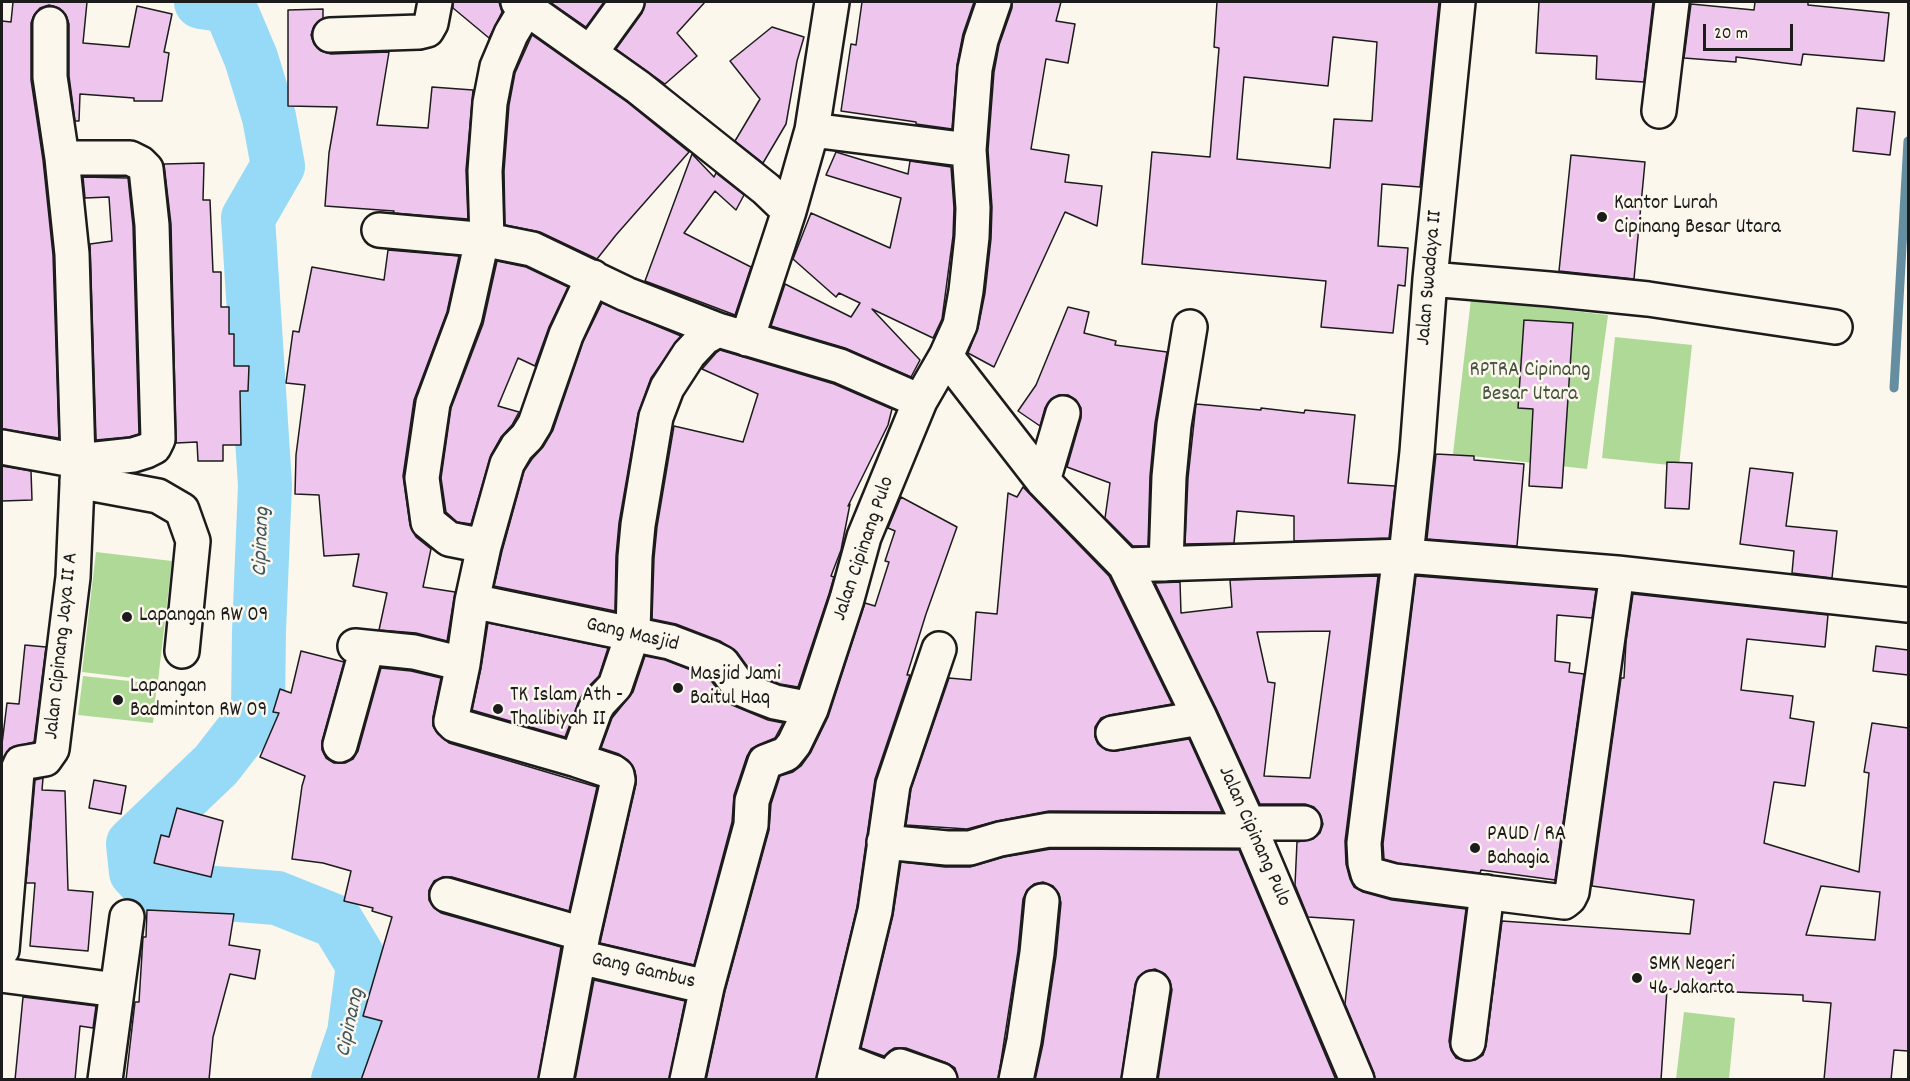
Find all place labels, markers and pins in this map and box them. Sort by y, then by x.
place label: Kantor Lurah Cipinang Besar Utara [1614,192,1781,242]
marker: Kantor Lurah Cipinang Besar Utara [1595,210,1609,224]
place label: Lapangan RW 09 [139,604,268,630]
marker: Lapangan RW 09 [120,610,134,624]
place label: Masjid Jami Baitul Haq [690,663,781,713]
place label: Lapangan Badminton RW 09 [130,675,267,725]
marker: Masjid Jami Baitul Haq [671,681,685,695]
place label: TK Islam Ath - Thalibiyah II [510,684,623,734]
marker: Lapangan Badminton RW 09 [111,693,125,707]
marker: TK Islam Ath - Thalibiyah II [491,702,505,716]
place label: PAUD / RA Bahagia [1487,823,1566,873]
marker: PAUD / RA Bahagia [1468,841,1482,855]
place label: SMK Negeri 46 Jakarta [1649,953,1735,1003]
marker: SMK Negeri 46 Jakarta [1630,971,1644,985]

